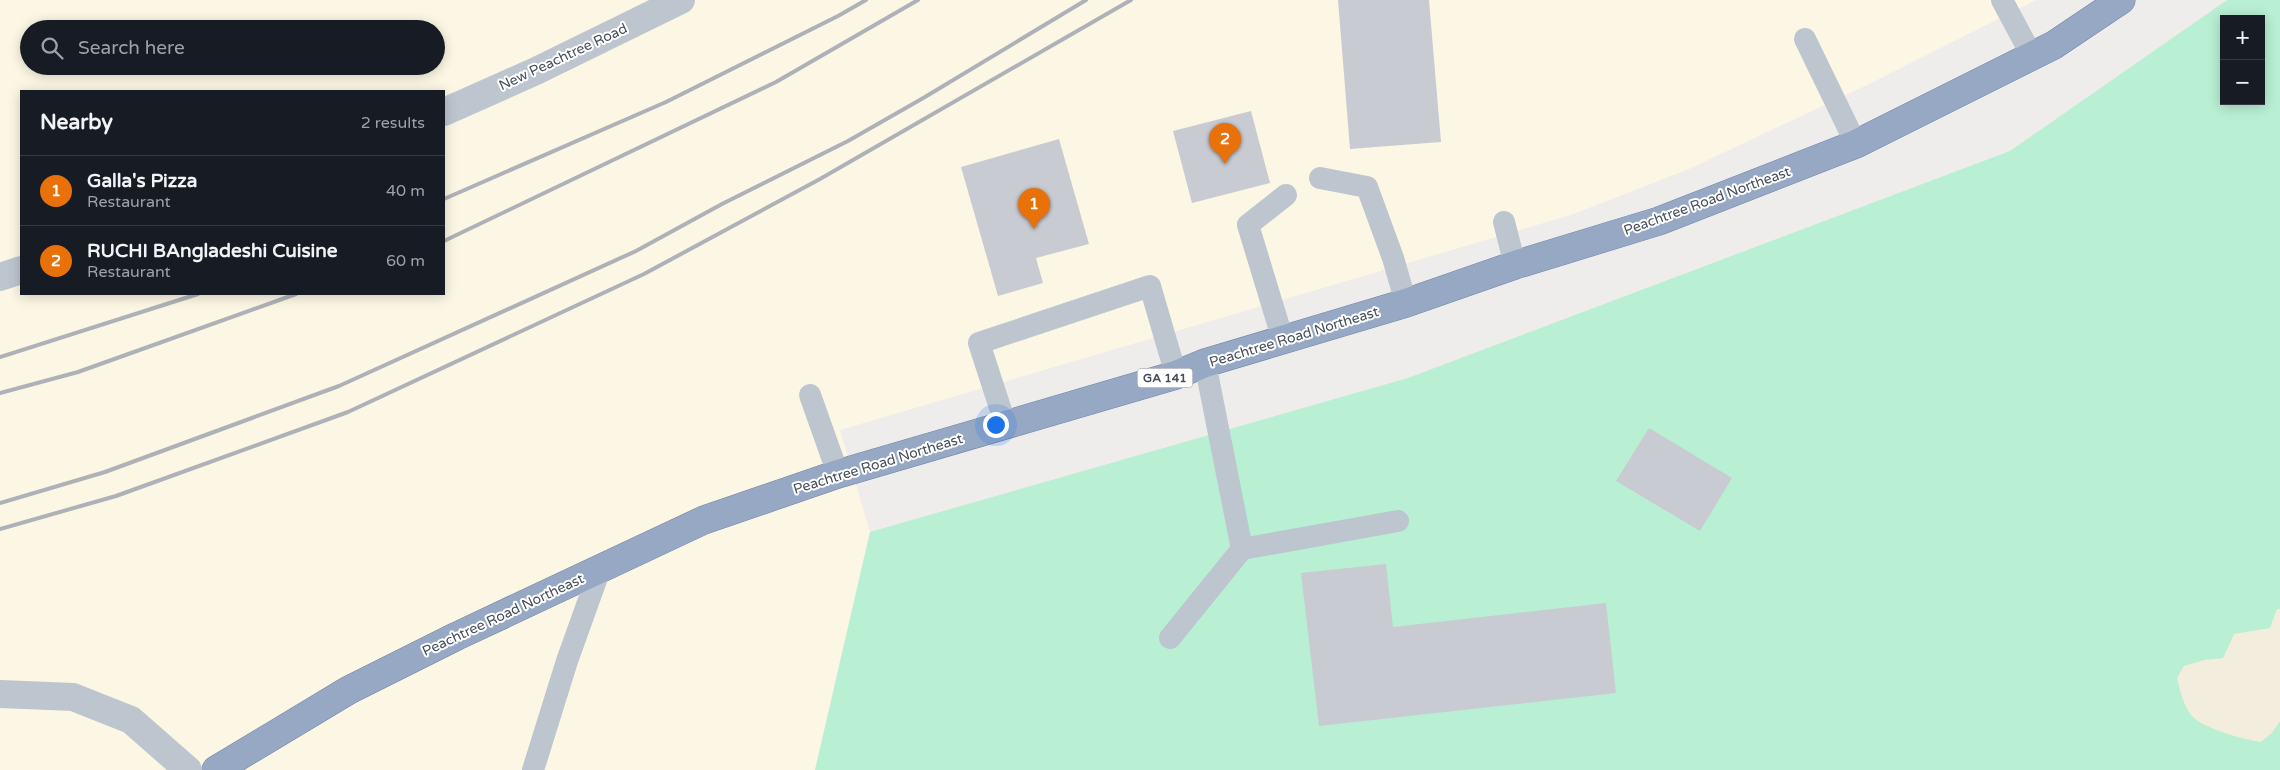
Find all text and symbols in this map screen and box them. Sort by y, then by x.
map controls [2220,15,2265,105]
button: + [2220,15,2265,60]
search box [20,20,445,75]
street label: New Peachtree Road [496,20,630,94]
icon: search [38,34,66,62]
text: Search here [78,37,185,59]
button: − [2220,60,2265,105]
text: Nearby [40,110,113,135]
text: 2 results [361,113,425,133]
pin: 2 [1209,123,1241,164]
street label: Peachtree Road Northeast [1621,163,1793,239]
text: Galla's Pizza [87,170,197,192]
text: 1 [51,181,61,201]
text: 40 m [386,181,425,201]
pin: 1 [1018,188,1050,229]
text: Restaurant [87,192,171,212]
text: RUCHI BAngladeshi Cuisine [87,240,338,262]
text: 2 [51,251,61,271]
text: 60 m [386,251,425,271]
text: Restaurant [87,262,171,282]
street label: Peachtree Road Northeast [1207,303,1381,371]
road number: GA 141 [1138,368,1192,388]
your location [983,412,1009,438]
street label: Peachtree Road Northeast [791,430,965,498]
street label: Peachtree Road Northeast [420,570,587,660]

